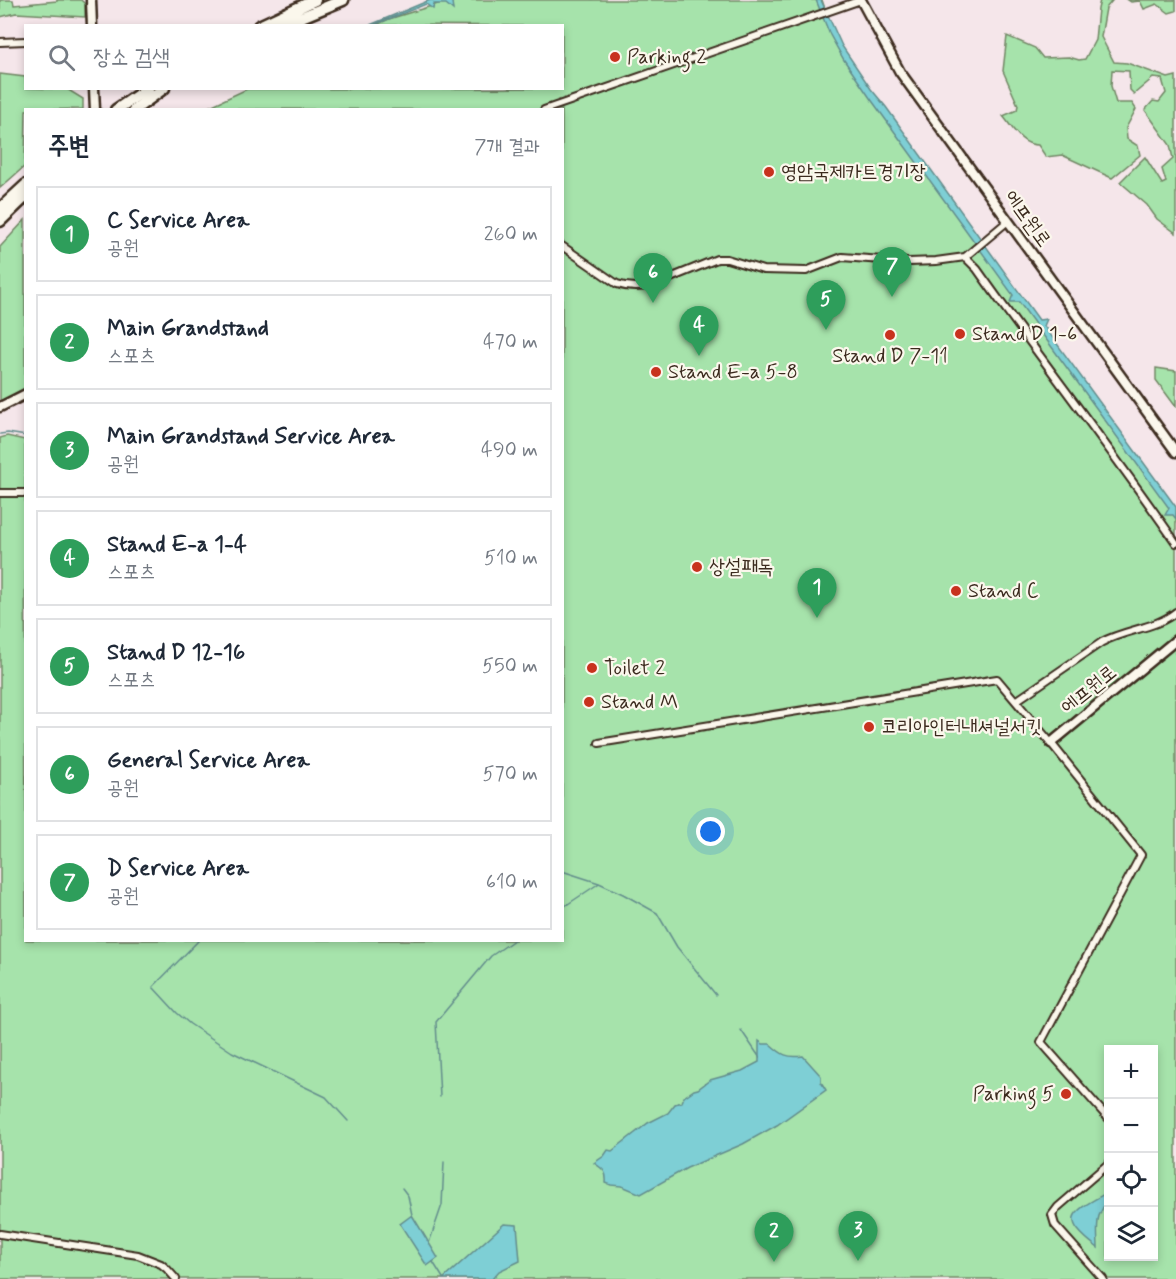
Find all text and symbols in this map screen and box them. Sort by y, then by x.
search box [24,24,564,90]
icon: search [45,41,78,74]
text: 장소 검색 [93,44,170,72]
place label: Parking 2 [627,44,706,73]
marker: Parking 2 [608,50,622,64]
text: 주변 [48,130,90,164]
text: 7개 결과 [474,134,540,161]
place label: 영암국제카트경기장 [781,159,926,186]
marker: 영암국제카트경기장 [762,165,776,179]
street label: 에프원로 [997,185,1057,253]
text: C Service Area [107,207,249,235]
text: 1 [65,221,74,248]
text: 260 m [484,221,538,248]
text: 공원 [107,235,139,262]
pin: 7 [872,248,912,297]
pin: 6 [634,254,672,303]
pin: 5 [806,280,846,330]
pin: 4 [680,306,718,356]
text: Main Grandstand [107,315,269,343]
place label: Stand D 1-6 [972,321,1077,348]
marker: Stand D 1-6 [953,327,967,341]
marker: Stand D 7-11 [883,328,897,342]
text: 2 [65,329,74,356]
text: 470 m [483,329,538,356]
text: 스포츠 [107,343,155,370]
place label: Stand D 7-11 [832,343,948,370]
place label: Stand E-a 5-8 [668,359,798,386]
marker: Stand E-a 5-8 [649,365,663,379]
text: Main Grandstand Service Area [107,423,395,451]
text: 3 [65,437,74,464]
text: 490 m [481,437,538,464]
text: 공원 [107,451,139,478]
text: Stand E-a 1-4 [107,531,247,559]
text: 4 [64,545,75,572]
text: 510 m [484,545,538,572]
place label: 상설패독 [709,554,773,581]
text: 스포츠 [107,559,155,586]
marker: 상설패독 [690,560,704,574]
pin: 1 [798,568,836,618]
place label: Stand C [968,578,1039,605]
marker: Stand C [949,584,963,598]
text: Stand D 12-16 [107,639,245,667]
text: 5 [64,653,76,680]
text: 550 m [482,653,538,680]
place label: Toilet 2 [604,655,665,682]
street label: 에프원로 [1055,659,1123,721]
marker: Toilet 2 [585,661,599,675]
text: 스포츠 [107,667,155,694]
place label: Stand M [601,689,678,716]
marker: Stand M [582,695,596,709]
place label: 코리아인터내셔널서킷 [881,714,1042,741]
marker: 코리아인터내셔널서킷 [862,720,876,734]
text: General Service Area [107,747,310,775]
text: 6 [64,761,75,788]
text: 570 m [483,761,538,788]
text: 공원 [107,775,139,802]
your location [696,817,725,846]
text: D Service Area [107,855,249,883]
text: 7 [63,869,76,896]
text: 610 m [486,869,538,896]
text: 공원 [107,883,139,910]
map controls [1104,1045,1158,1261]
button: + [1104,1045,1158,1099]
place label: Parking 5 [973,1081,1054,1110]
marker: Parking 5 [1059,1087,1073,1101]
button: − [1104,1099,1158,1153]
button: locate [1104,1153,1158,1207]
button: layers [1104,1207,1158,1261]
pin: 2 [754,1212,794,1262]
pin: 3 [838,1212,878,1261]

